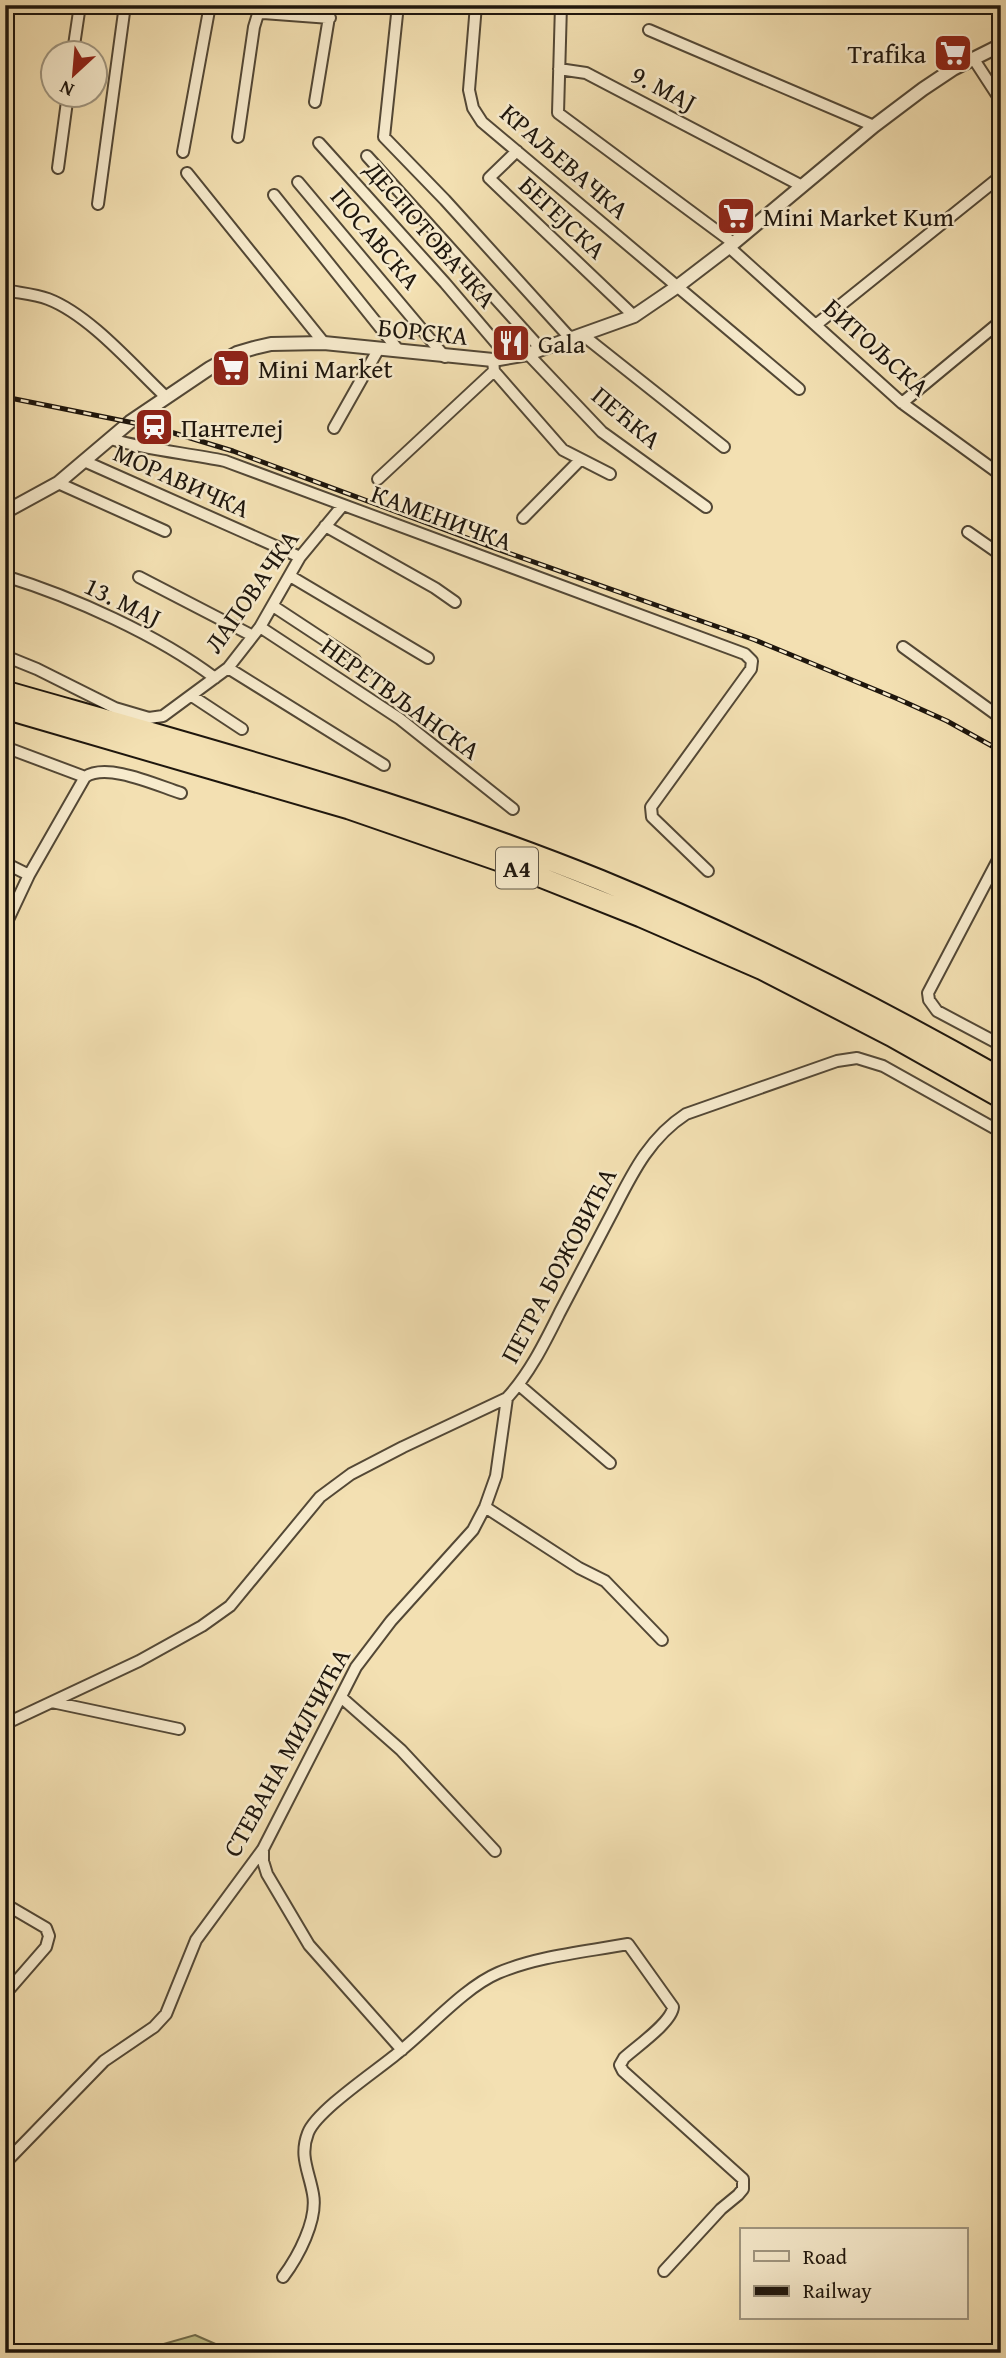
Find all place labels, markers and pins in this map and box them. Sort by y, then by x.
supermarket icon: Trafika [932,32,974,74]
place label: Trafika [848,34,927,73]
supermarket icon: Mini Market Kum [715,195,757,237]
place label: Mini Market Kum [763,197,954,236]
restaurant icon: Gala [490,322,532,364]
place label: Gala [538,324,586,363]
supermarket icon: Mini Market [210,347,252,389]
place label: Mini Market [258,349,393,388]
station icon: Пантелеј [133,406,175,448]
place label: Пантелеј [181,408,283,447]

